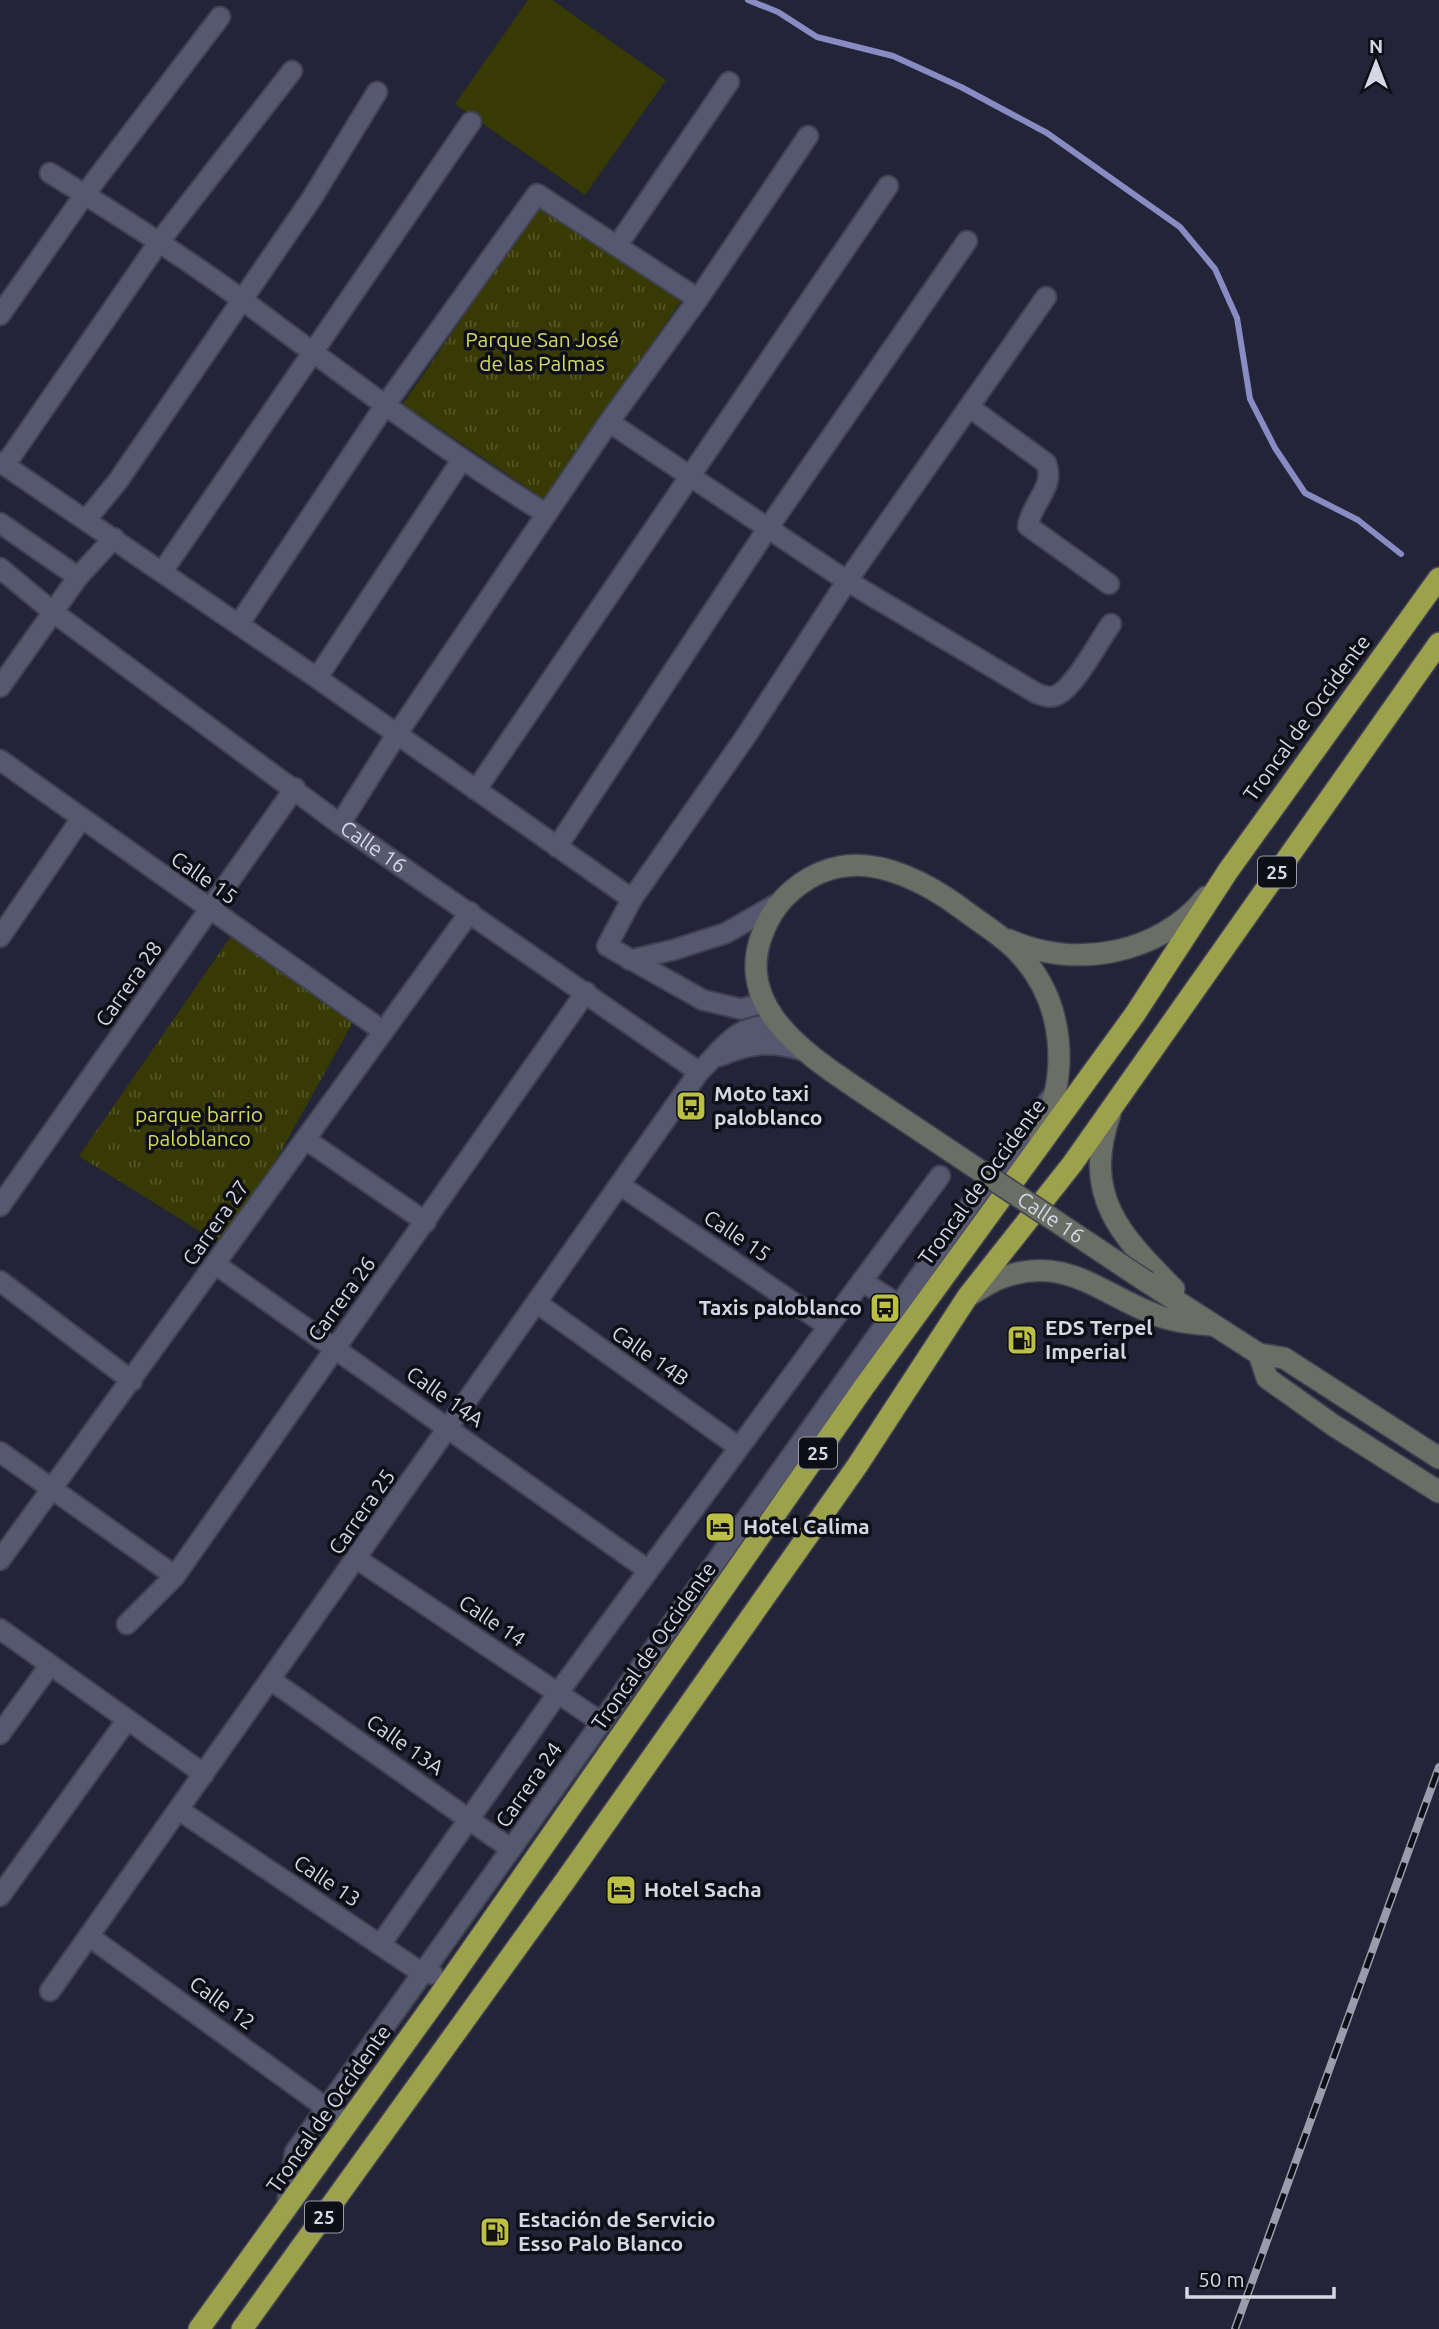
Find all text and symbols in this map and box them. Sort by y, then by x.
north arrow [1341,28,1411,98]
text: N [1369,35,1383,57]
park label: Parque San José de las Palmas [465,327,619,375]
street label: Troncal de Occidente [1238,630,1374,805]
street label: Calle 16 [336,815,411,877]
street label: Calle 15 [167,846,242,908]
road number: 25 [1258,856,1296,888]
street label: Carrera 28 [90,936,166,1031]
place label: Moto taxi paloblanco [714,1081,822,1129]
bus stop icon: Moto taxi paloblanco [674,1089,708,1123]
street label: Troncal de Occidente [913,1094,1049,1269]
park label: parque barrio paloblanco [135,1102,263,1150]
street label: Carrera 27 [177,1175,253,1270]
street label: Calle 16 [1013,1186,1089,1248]
street label: Calle 15 [700,1204,775,1266]
street label: Carrera 26 [303,1252,380,1345]
bus stop icon: Taxis paloblanco [868,1291,902,1325]
place label: Taxis paloblanco [699,1295,862,1319]
place label: EDS Terpel Imperial [1045,1315,1153,1363]
street label: Calle 14B [608,1320,694,1390]
fuel station icon: EDS Terpel Imperial [1005,1323,1039,1357]
street label: Calle 14A [402,1361,489,1432]
road number: 25 [799,1438,837,1469]
street label: Carrera 25 [323,1464,399,1559]
hotel icon: Hotel Calima [703,1510,737,1544]
place label: Hotel Calima [743,1514,870,1538]
street label: Troncal de Occidente [586,1557,720,1734]
street label: Calle 14 [455,1589,530,1651]
street label: Calle 13A [362,1709,449,1780]
street label: Carrera 24 [490,1737,566,1832]
street label: Calle 13 [290,1849,365,1911]
hotel icon: Hotel Sacha [604,1873,638,1907]
place label: Hotel Sacha [644,1877,762,1901]
street label: Calle 12 [185,1971,260,2034]
street label: Troncal de Occidente [261,2020,395,2197]
road number: 25 [305,2202,343,2232]
place label: Estación de Servicio Esso Palo Blanco [518,2207,715,2255]
fuel station icon: Estación de Servicio Esso Palo Blanco [478,2215,512,2249]
scale bar [1187,2256,1334,2300]
text: 50 m [1198,2267,1245,2291]

